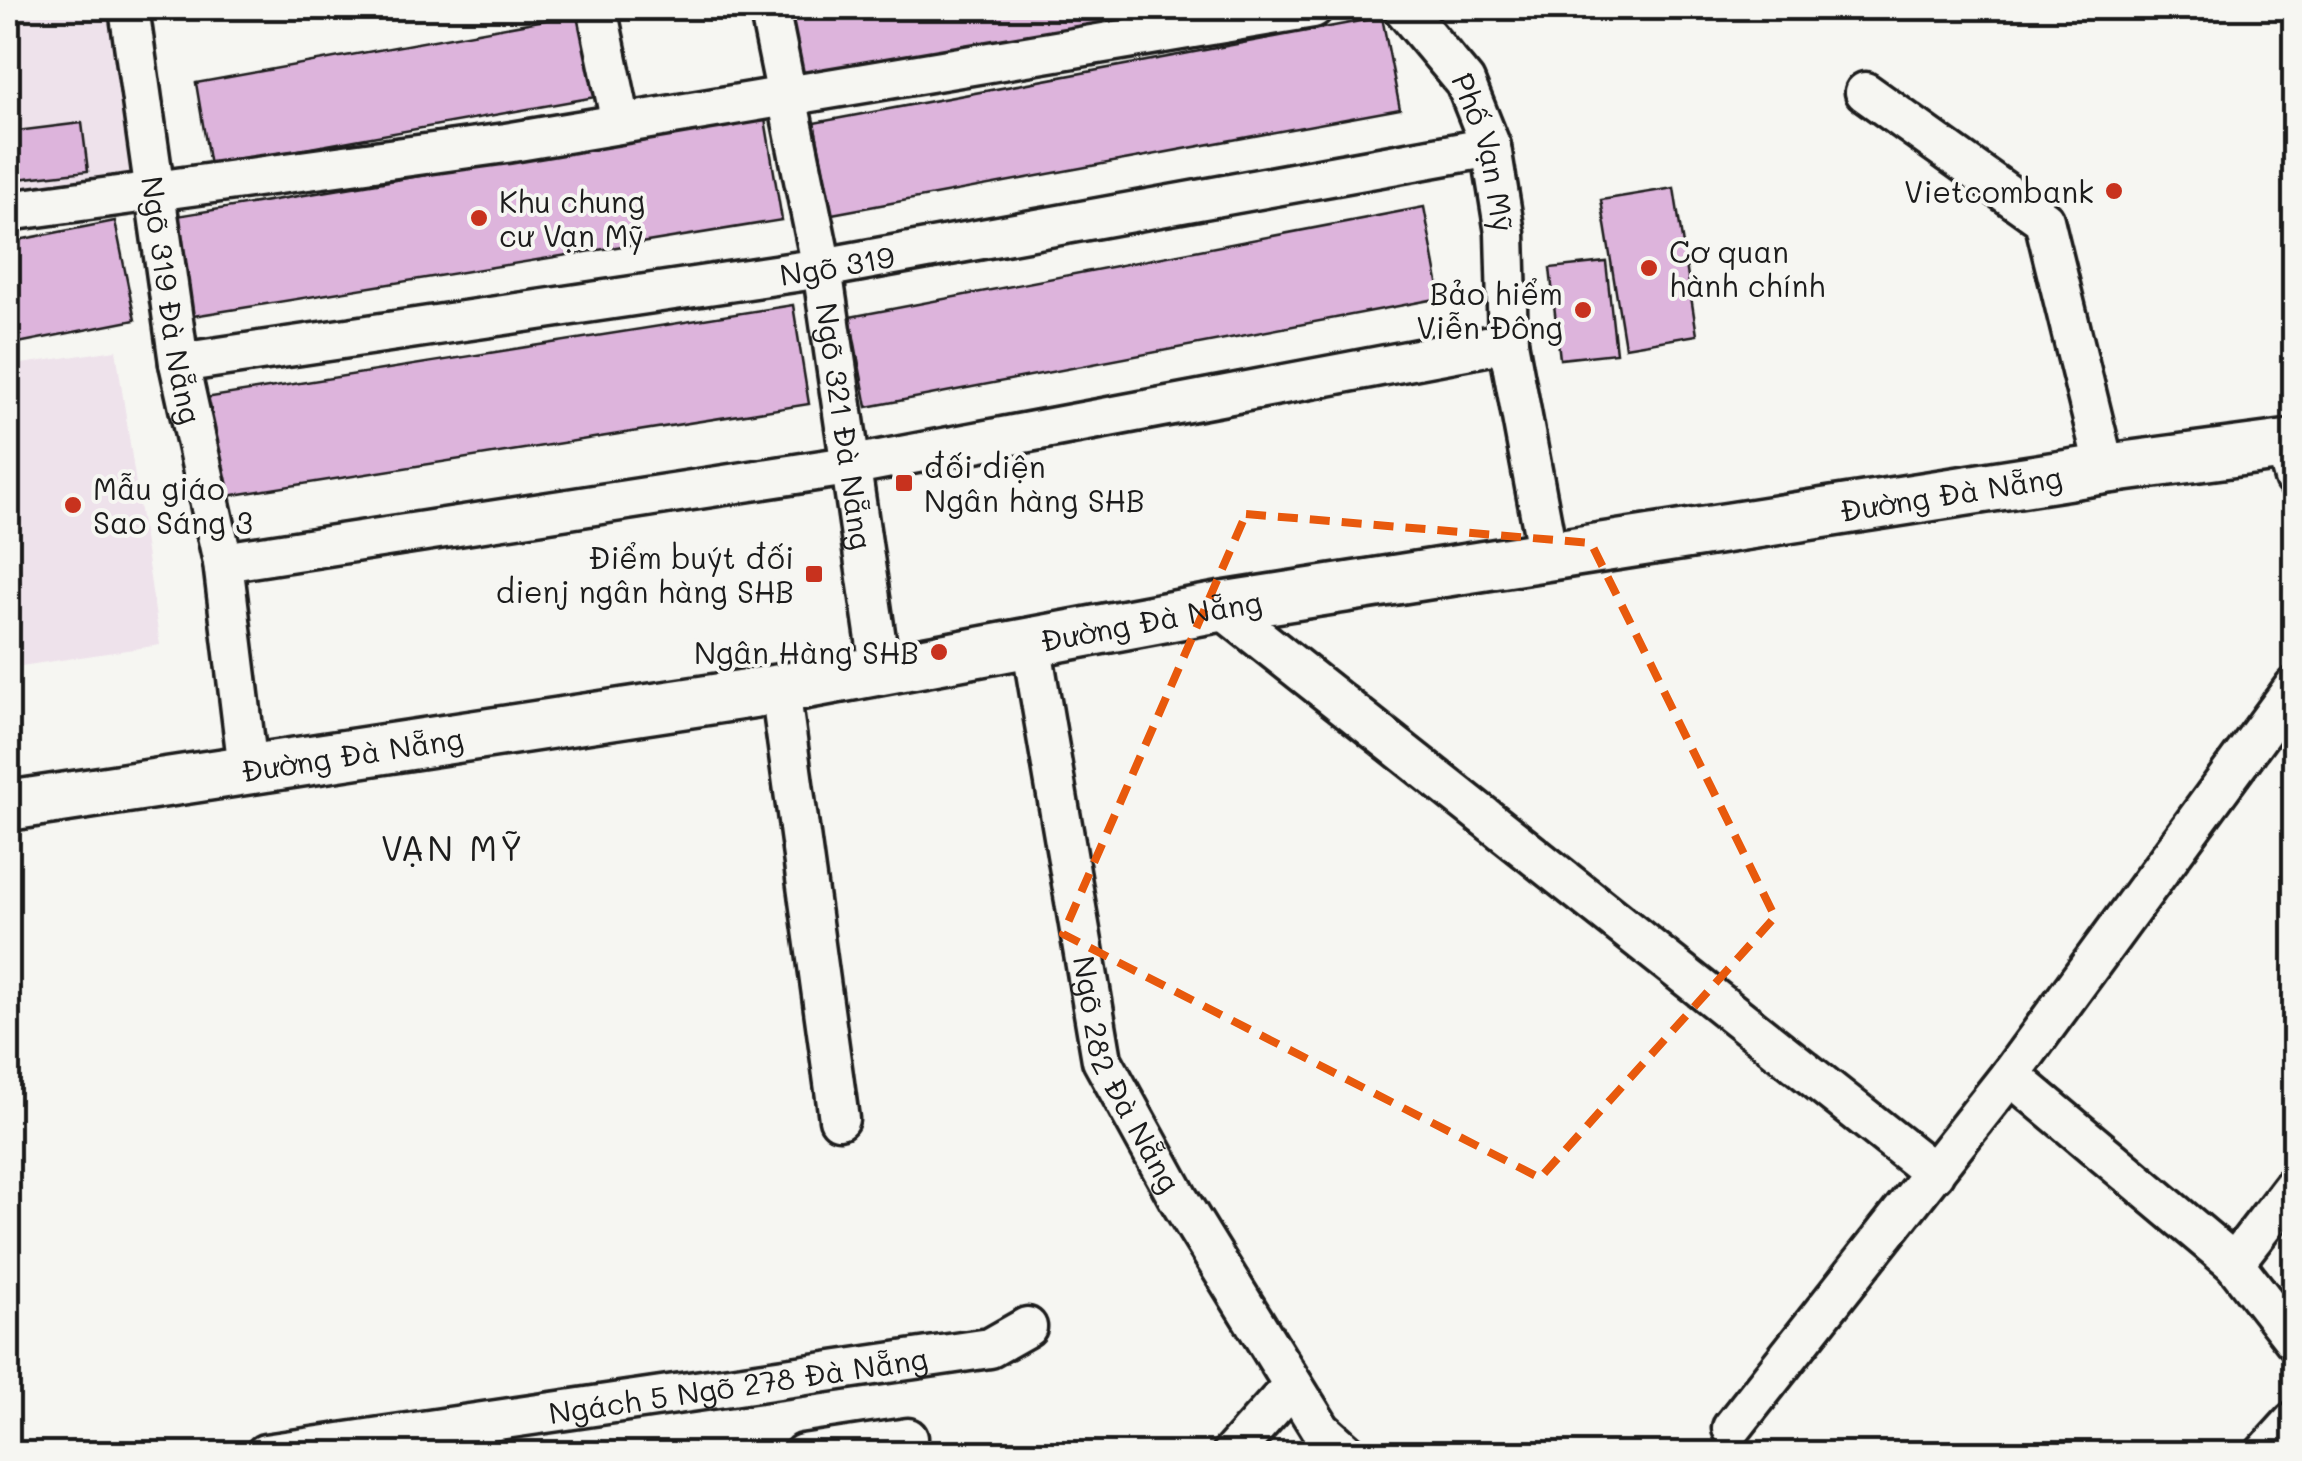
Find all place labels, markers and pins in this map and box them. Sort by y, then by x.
place label: Vietcombank [1904,171,2094,211]
marker: Vietcombank [2103,180,2125,202]
place label: Khu chung cư Vạn Mỹ [499,181,645,255]
marker: Khu chung cư Vạn Mỹ [468,207,490,229]
place label: Cơ quan hành chính [1669,231,1825,305]
marker: Cơ quan hành chính [1638,257,1660,279]
place label: Bảo hiểm Viễn Đông [1416,273,1563,347]
marker: Bảo hiểm Viễn Đông [1572,299,1594,321]
place label: đối diện Ngân hàng SHB [924,446,1145,520]
place label: Mẫu giáo Sao Sáng 3 [93,468,253,542]
marker: đối diện Ngân hàng SHB [893,472,915,494]
marker: Mẫu giáo Sao Sáng 3 [62,494,84,516]
place label: Điểm buýt đối dienj ngân hàng SHB [496,537,794,611]
marker: Điểm buýt đối dienj ngân hàng SHB [803,563,825,585]
place label: Ngân Hàng SHB [694,632,919,672]
marker: Ngân Hàng SHB [928,641,950,663]

